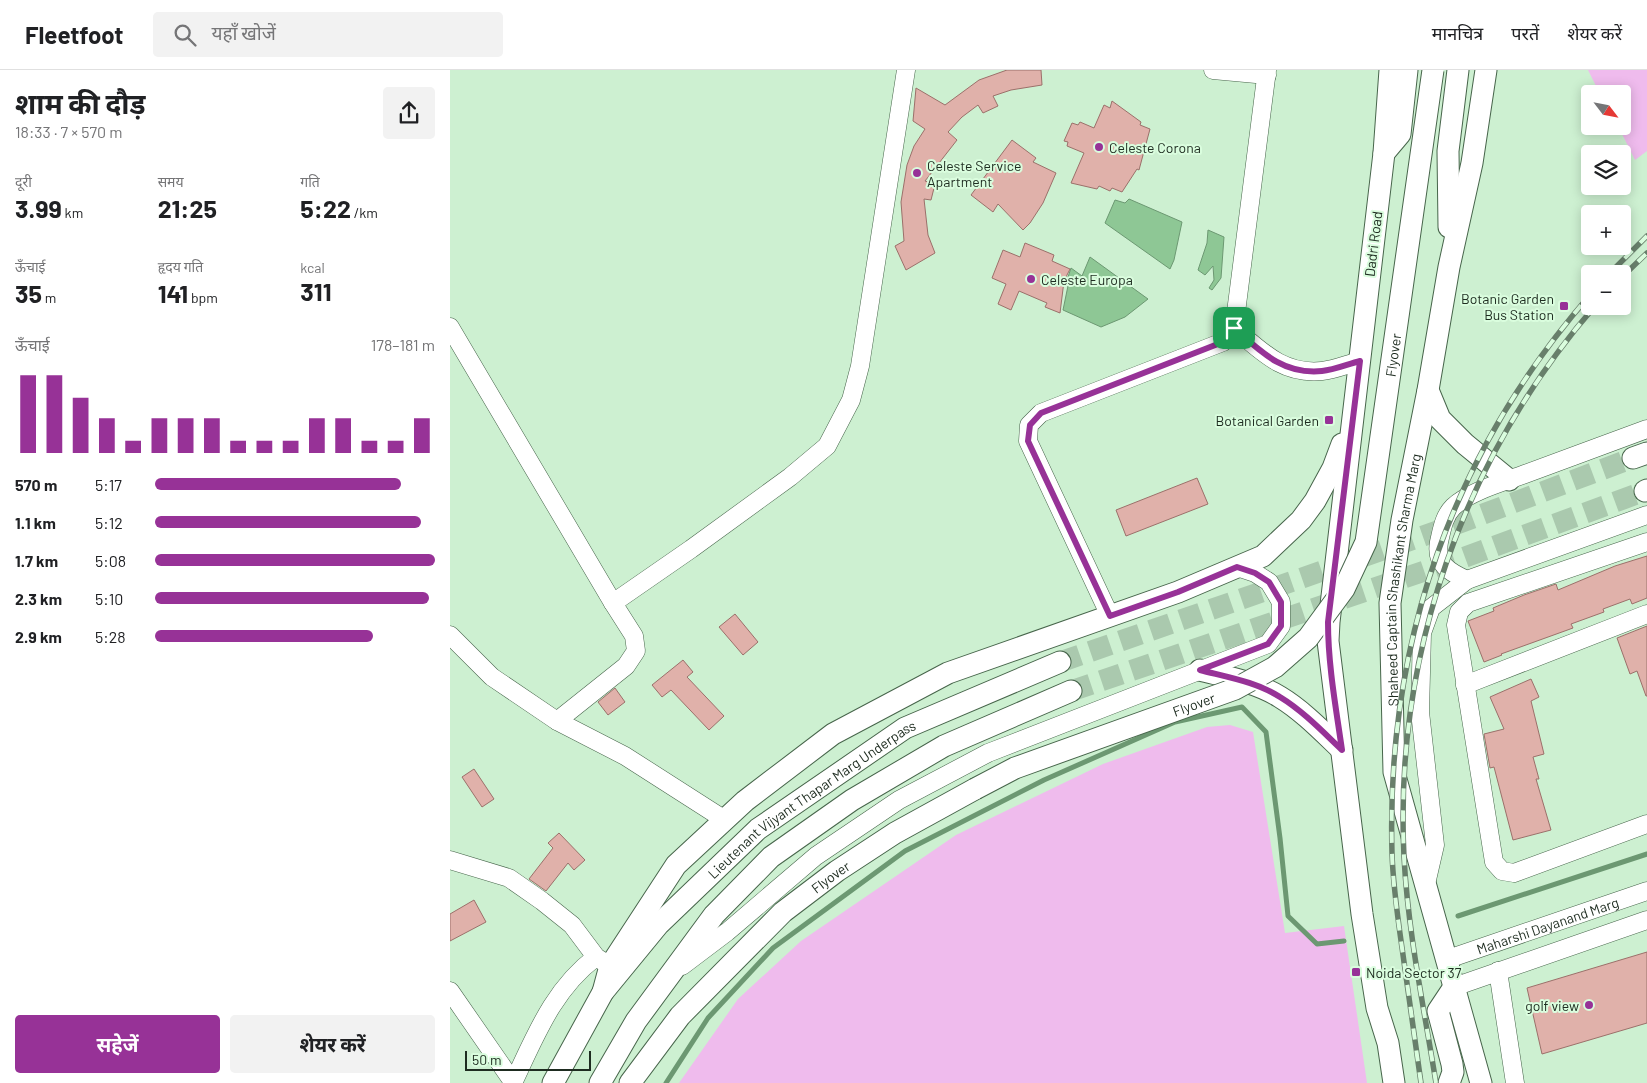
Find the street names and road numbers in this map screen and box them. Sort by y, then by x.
street label: Dadri Road [1361,210,1385,278]
street label: Flyover [1381,332,1404,378]
street label: Shaheed Captain Shashikant Sharma Marg [1381,452,1424,706]
street label: Flyover [1170,688,1217,719]
street label: Lieutenant Vijyant Thapar Marg Underpass [704,716,918,882]
street label: Flyover [807,857,853,896]
street label: Maharshi Dayanand Marg [1474,893,1621,957]

